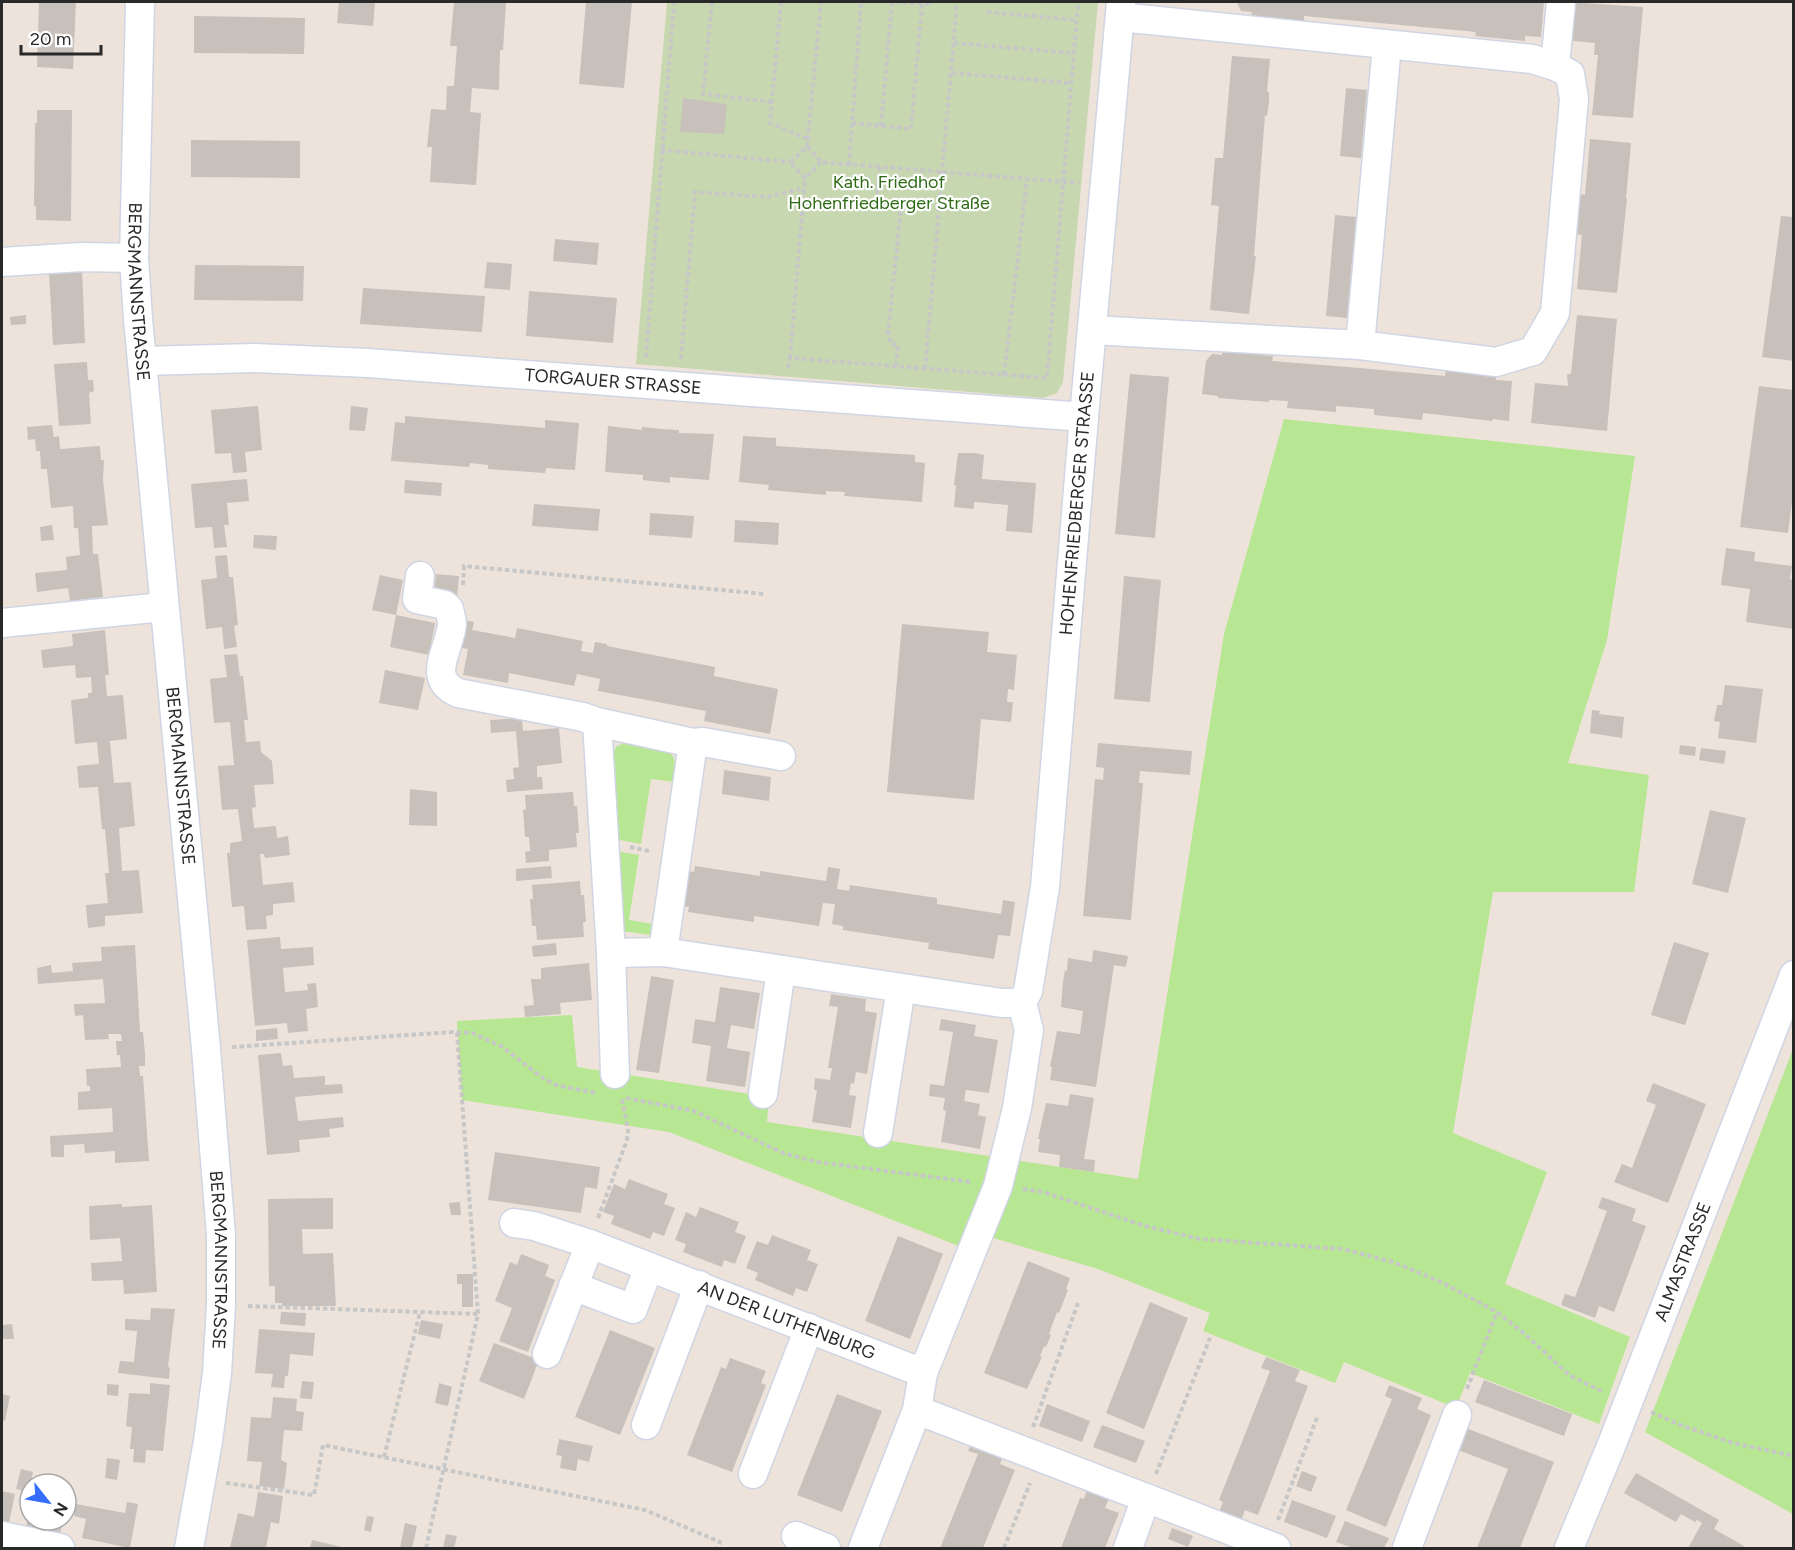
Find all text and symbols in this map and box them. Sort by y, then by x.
scale bar [21,18,100,56]
text: 20 m [30,28,71,50]
park label: Kath. Friedhof Hohenfriedberger Straße [788,171,990,214]
street label: BERGMANNSTRASSE [123,202,155,382]
street label: TORGAUER STRASSE [524,364,702,399]
street label: HOHENFRIEDBERGER STRASSE [1055,370,1099,636]
street label: BERGMANNSTRASSE [161,686,200,866]
street label: BERGMANNSTRASSE [205,1170,232,1350]
street label: ALMASTRASSE [1650,1199,1716,1325]
street label: AN DER LUTHENBURG [695,1276,879,1365]
north arrow [18,1472,78,1532]
text: N [49,1499,72,1520]

